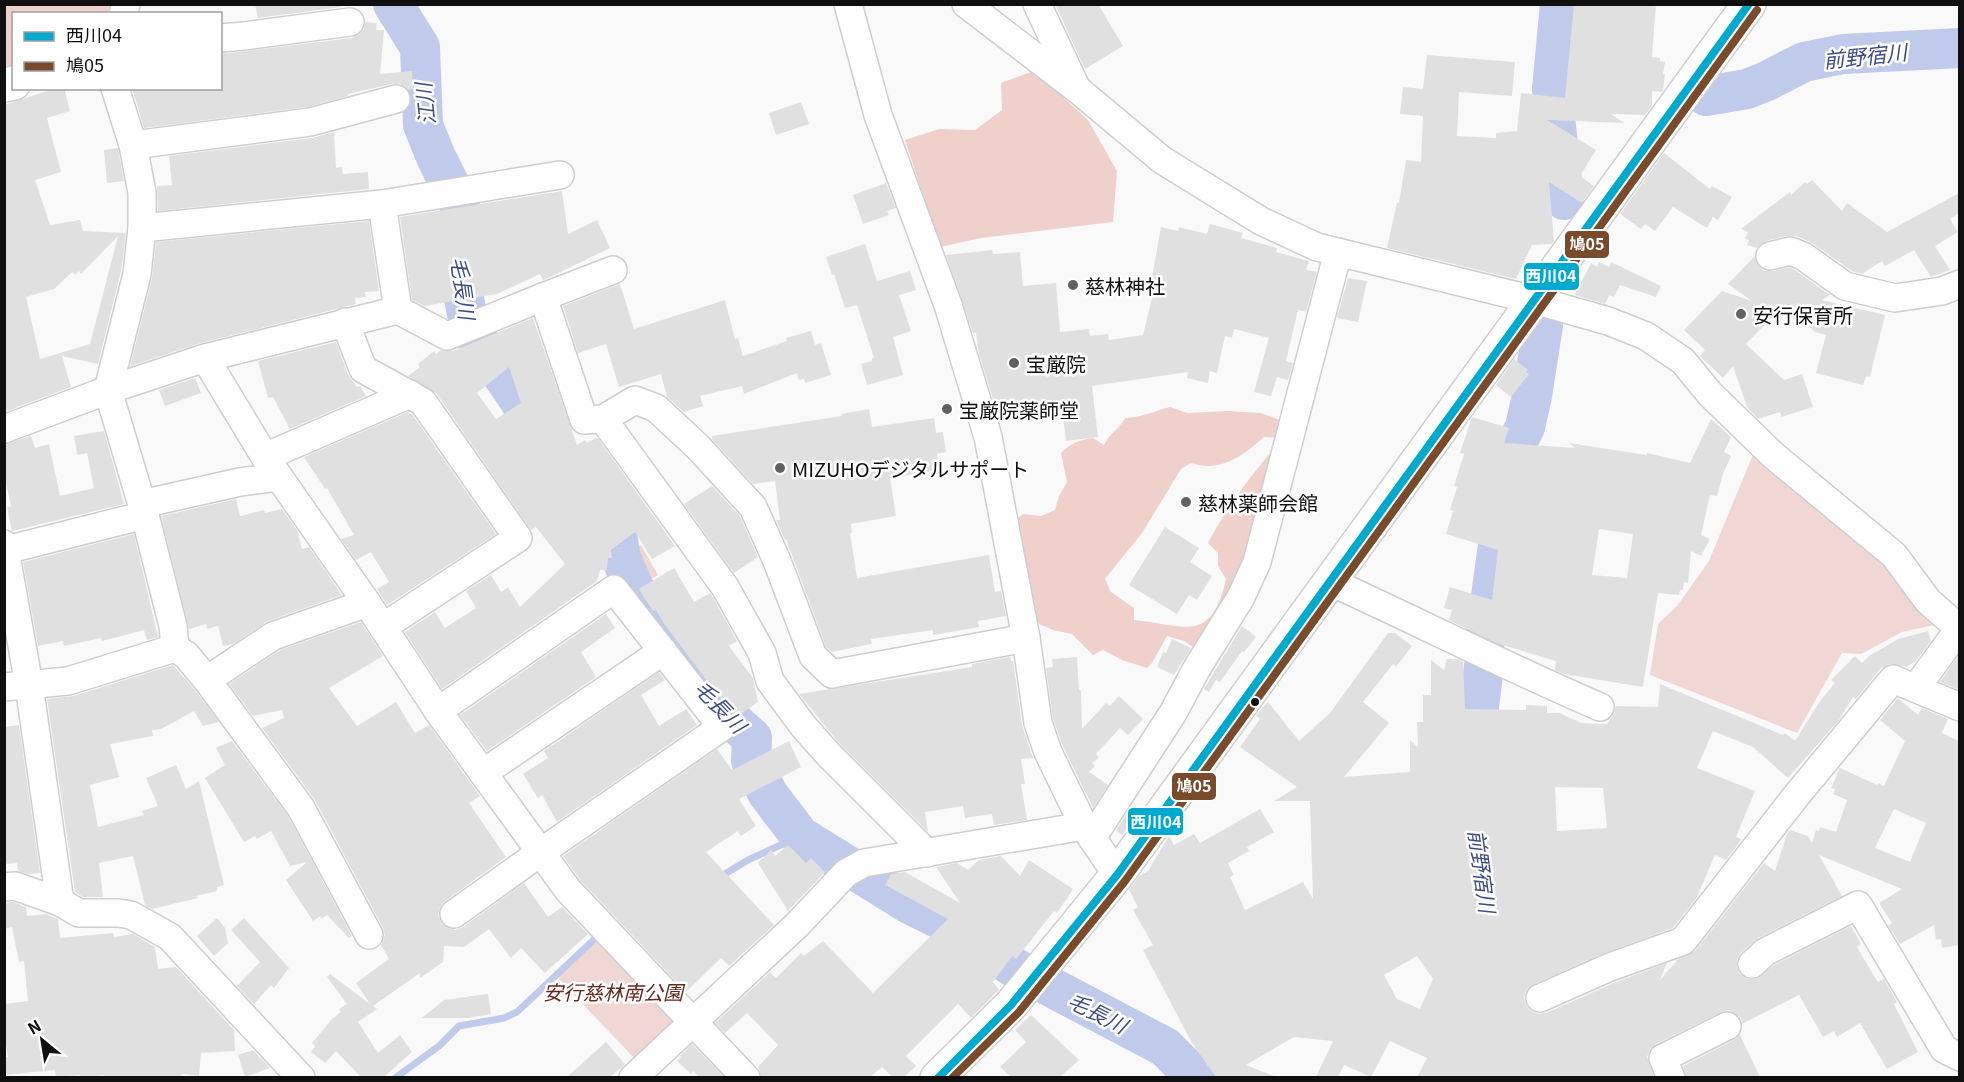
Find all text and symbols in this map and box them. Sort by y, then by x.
legend [12,12,222,90]
text: 西川04 [66,21,122,47]
water label: 前野宿川 [1822,35,1910,74]
text: 鳩05 [66,51,104,77]
water label: 江川 [407,80,441,126]
line badge: 鳩05 [1564,230,1610,259]
text: 鳩05 [1570,231,1604,255]
water label: 毛長川 [445,255,484,323]
line badge: 西川04 [1523,262,1580,291]
text: 西川04 [1526,263,1576,287]
place label: 慈林神社 [1085,271,1165,300]
marker: 慈林神社 [1066,278,1080,292]
place label: 安行保育所 [1753,300,1853,329]
marker: 安行保育所 [1734,307,1748,321]
place label: 宝厳院 [1026,349,1086,378]
marker: 宝厳院 [1007,356,1021,370]
place label: 宝厳院薬師堂 [959,395,1079,424]
marker: 宝厳院薬師堂 [940,402,954,416]
place label: MIZUHOデジタルサポート [792,454,1029,483]
marker: MIZUHOデジタルサポート [773,461,787,475]
place label: 慈林薬師会館 [1198,488,1318,517]
marker: 慈林薬師会館 [1179,495,1193,509]
water label: 毛長川 [688,673,755,741]
unlabelled marker [1249,696,1261,708]
line badge: 鳩05 [1171,772,1217,801]
text: 鳩05 [1177,773,1211,797]
line badge: 西川04 [1127,807,1184,836]
text: 西川04 [1131,809,1181,833]
water label: 前野宿川 [1462,827,1504,917]
park label: 安行慈林南公園 [543,977,686,1006]
water label: 毛長川 [1063,984,1135,1041]
north arrow [12,1010,72,1070]
text: N [23,1013,45,1040]

